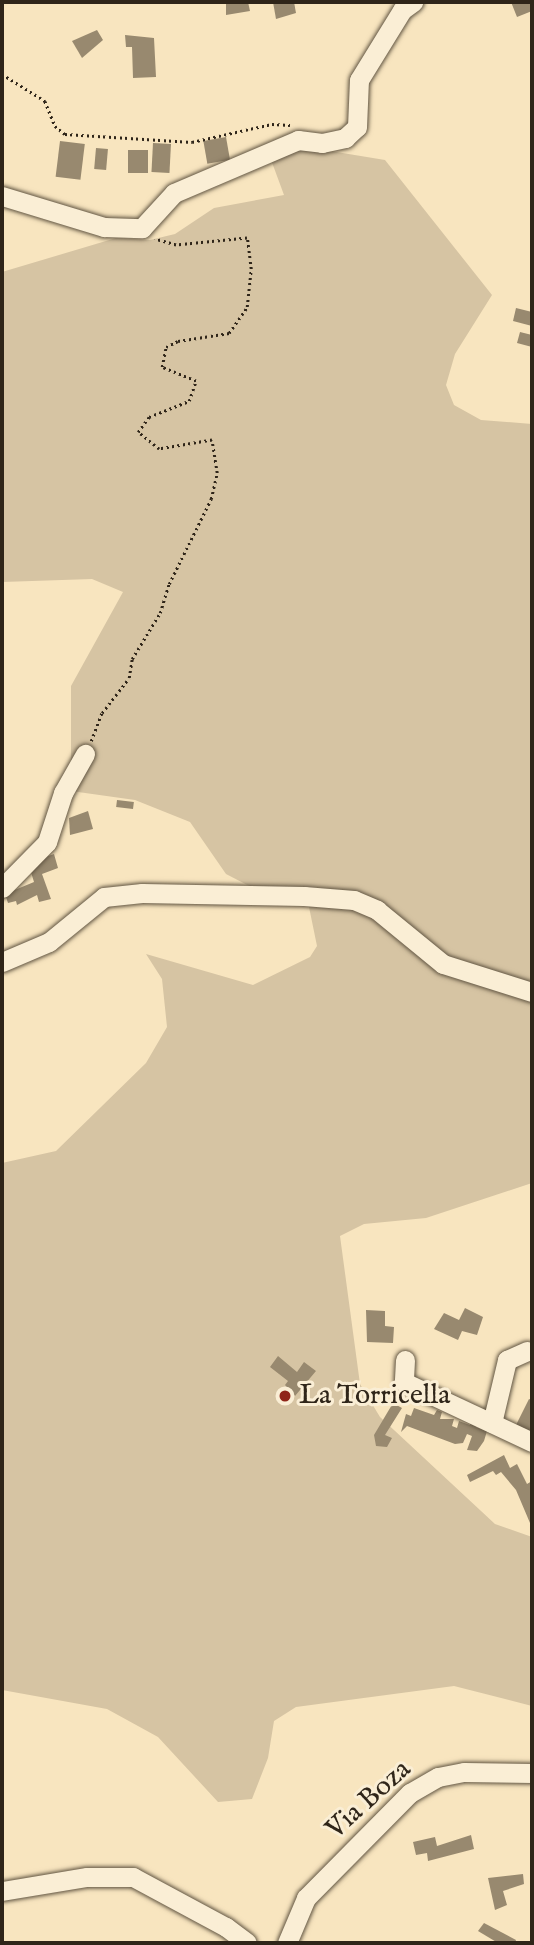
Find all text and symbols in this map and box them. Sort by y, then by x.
place label: La Torricella [299,1379,450,1413]
marker: La Torricella [277,1388,293,1404]
street label: Via Boza [320,1753,418,1847]

